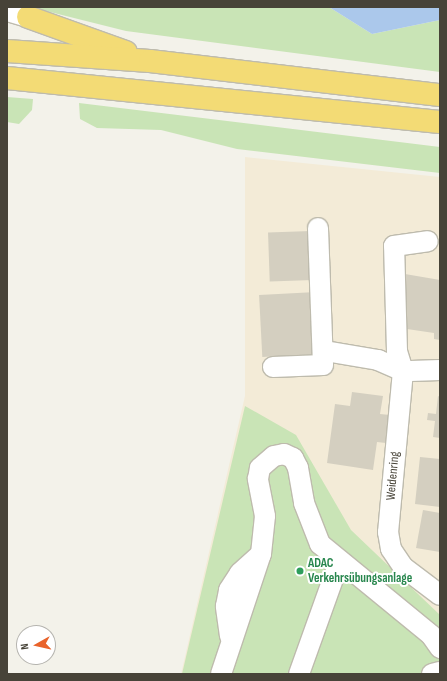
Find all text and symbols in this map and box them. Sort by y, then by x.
street label: Weidenring [383,451,403,501]
place label: ADAC Verkehrsübungsanlage [308,556,412,587]
marker: ADAC Verkehrsübungsanlage [295,566,305,576]
north arrow [16,625,56,665]
text: N [18,643,31,650]

